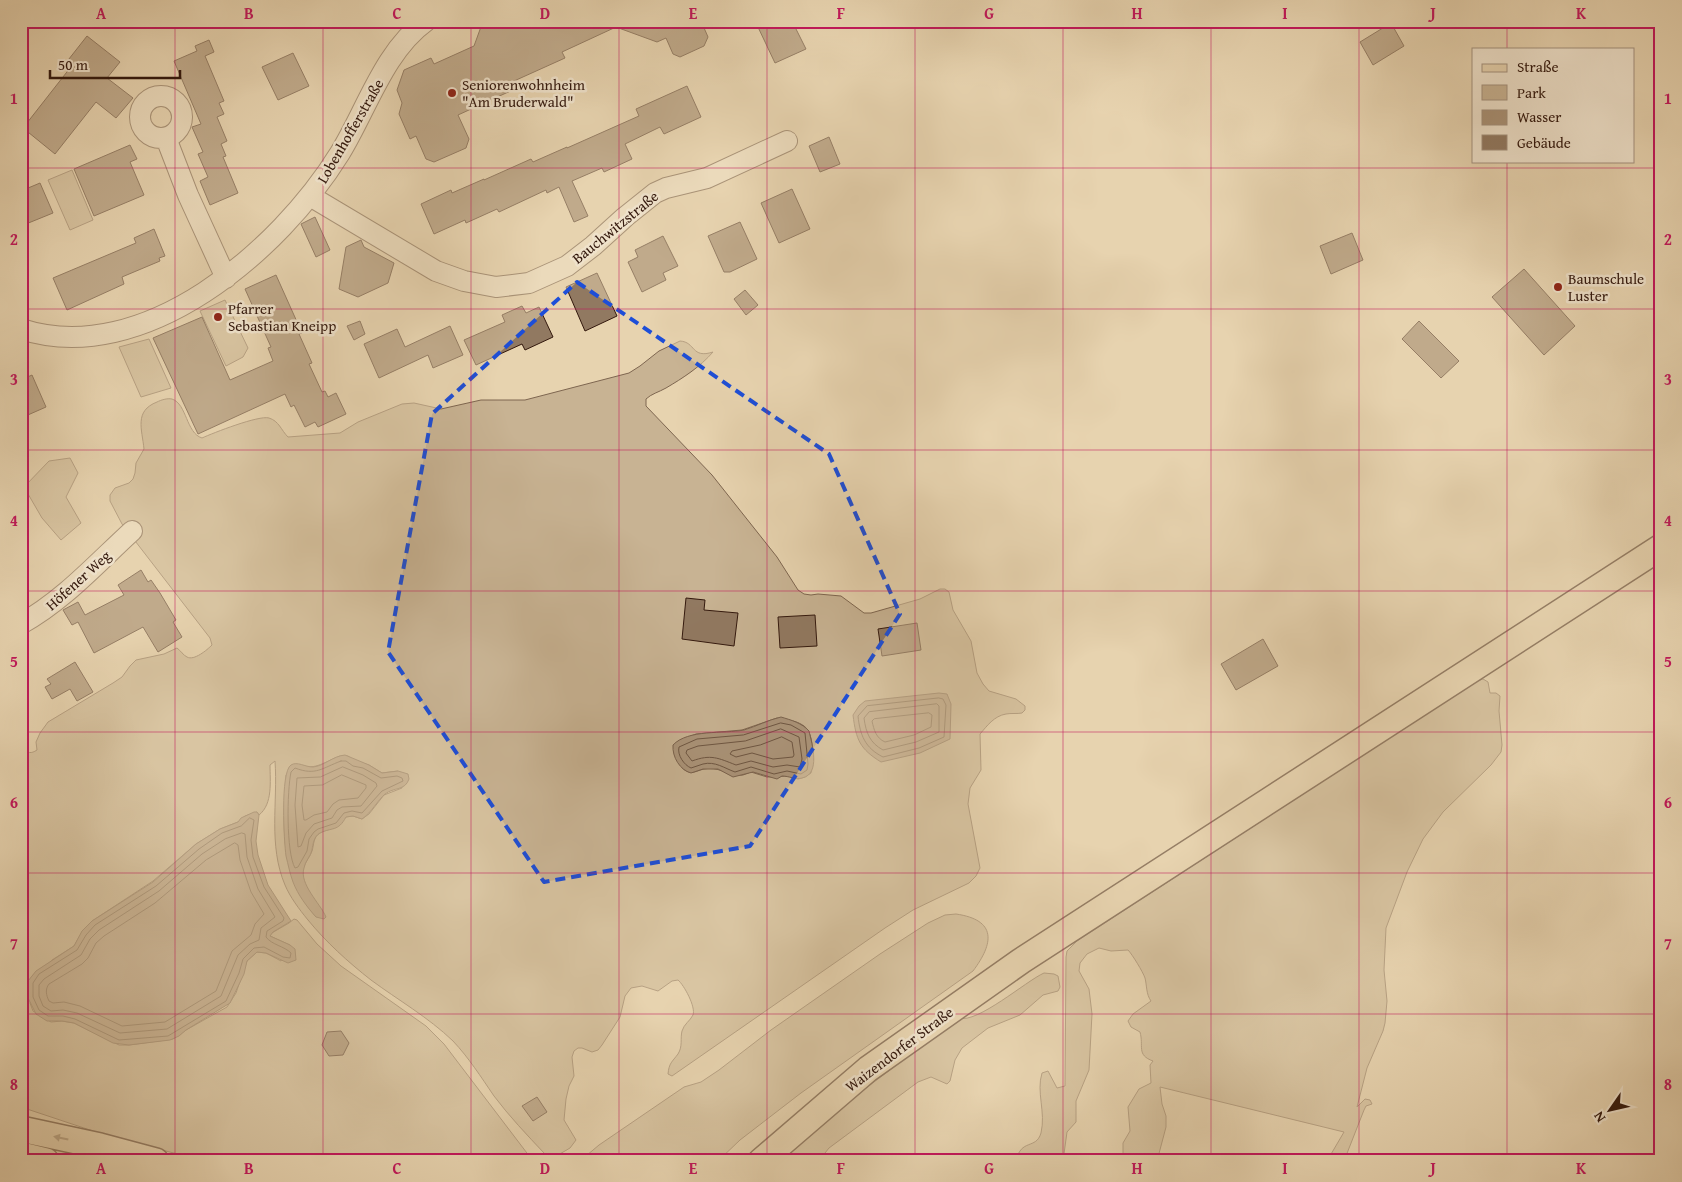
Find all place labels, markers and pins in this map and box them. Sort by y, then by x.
place label: Seniorenwohnheim "Am Bruderwald" [462,74,586,112]
marker: Seniorenwohnheim "Am Bruderwald" [446,87,458,99]
place label: Baumschule Luster [1568,268,1644,306]
marker: Baumschule Luster [1552,281,1564,293]
place label: Pfarrer Sebastian Kneipp [228,298,336,336]
marker: Pfarrer Sebastian Kneipp [212,311,224,323]

